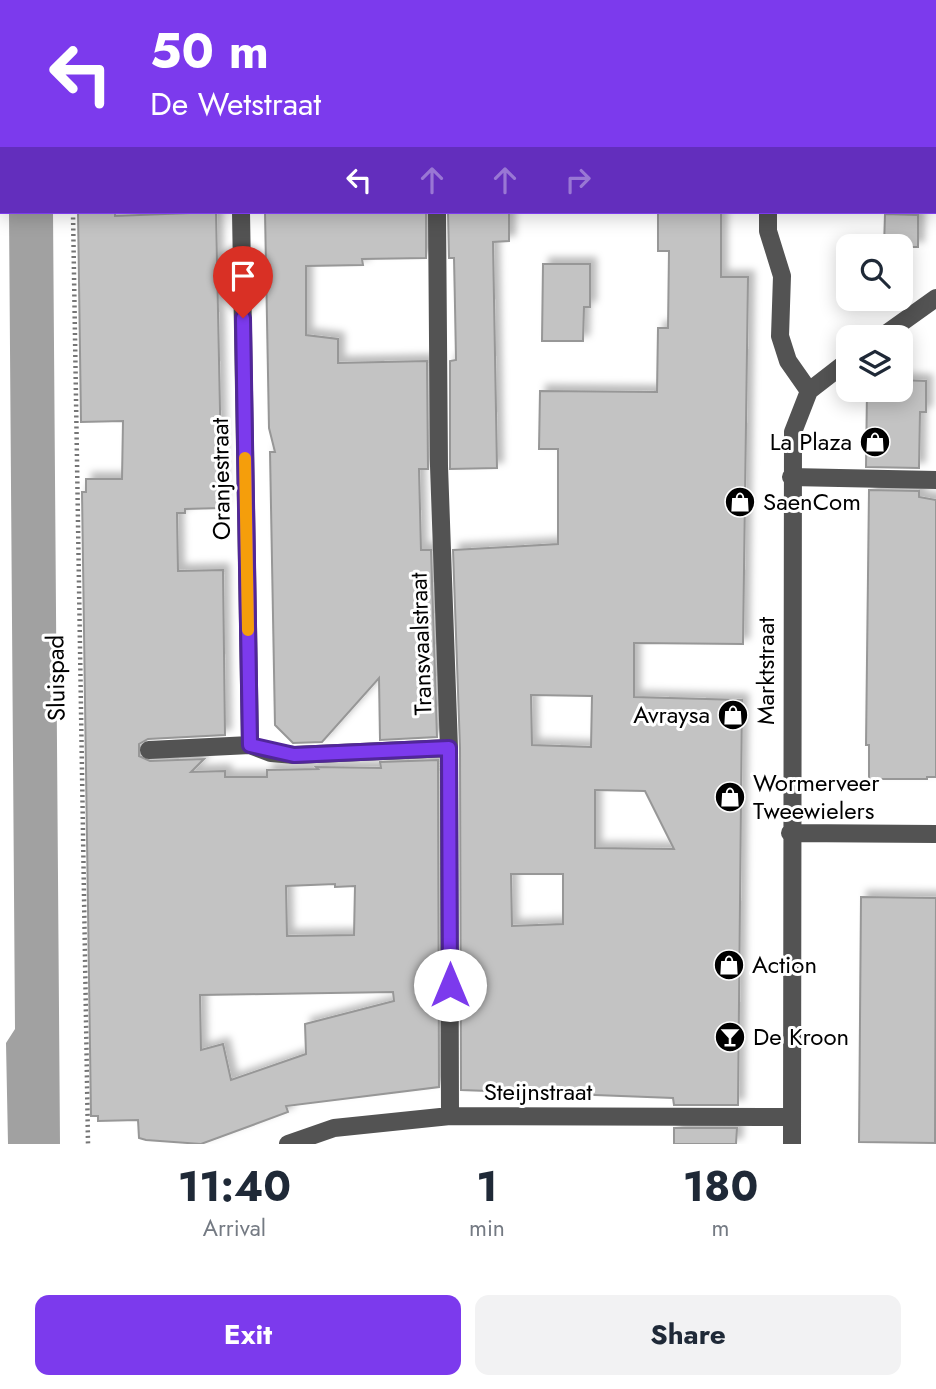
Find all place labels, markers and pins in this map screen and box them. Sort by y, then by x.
pin [213,246,273,318]
place label: La Plaza [770,424,852,459]
shop icon: La Plaza [858,425,892,459]
place label: SaenCom [763,484,861,519]
shop icon: SaenCom [723,485,757,519]
place label: Avraysa [633,697,710,732]
shop icon: Avraysa [716,698,750,732]
place label: Wormerveer Tweewielers [753,765,880,828]
shop icon: Wormerveer Tweewielers [713,780,747,814]
place label: Action [752,947,817,982]
shop icon: Action [712,948,746,982]
place label: De Kroon [753,1019,849,1054]
bar icon: De Kroon [713,1020,747,1054]

